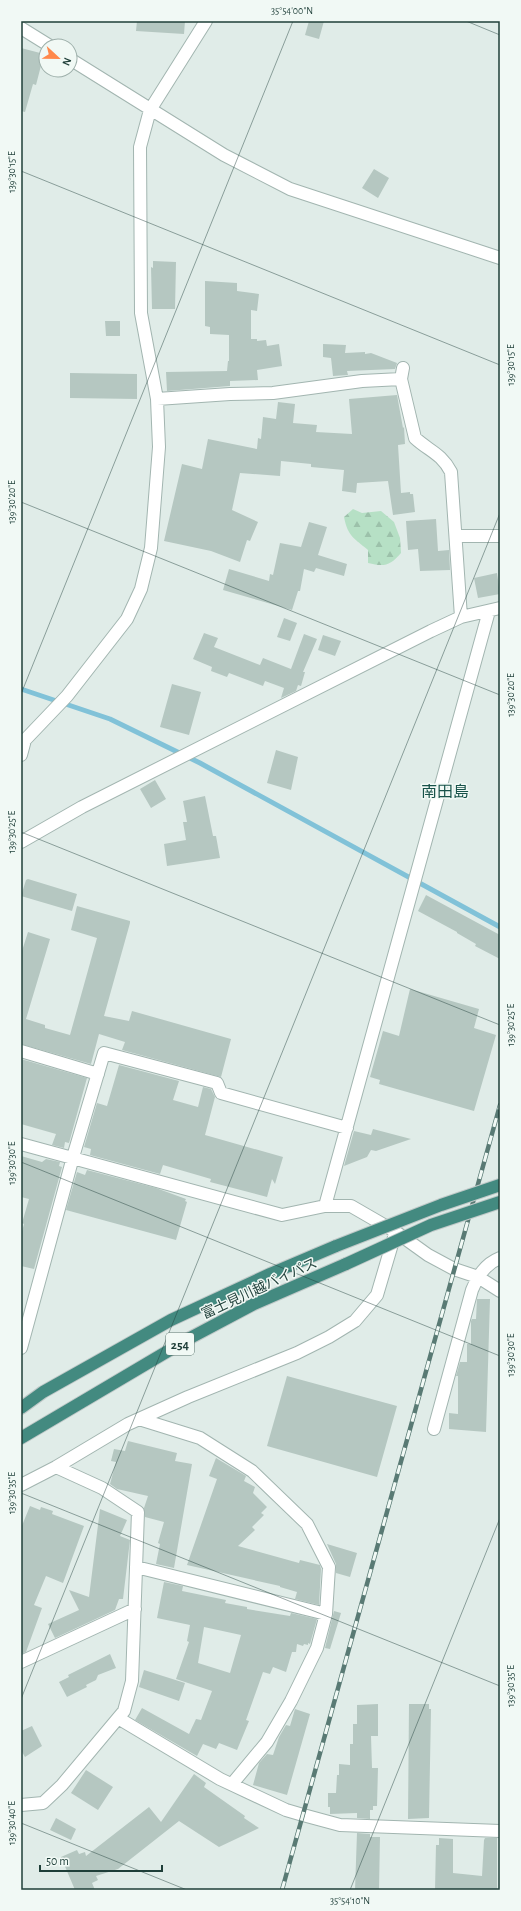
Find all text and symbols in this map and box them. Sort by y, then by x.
text: 35°54'00"N [271,6,313,16]
north arrow [38,38,78,78]
text: N [60,56,73,67]
text: 139°30'15"E [7,151,17,193]
text: 139°30'15"E [506,344,516,386]
text: 139°30'20"E [7,480,17,524]
text: 139°30'20"E [506,673,516,717]
district label: 南田島 [421,783,469,800]
text: 139°30'25"E [7,811,17,853]
text: 139°30'25"E [506,1004,516,1046]
text: 139°30'30"E [7,1141,17,1185]
street label: 富士見川越バイパス [199,1255,319,1322]
road number: 254 [166,1333,194,1355]
text: 139°30'30"E [506,1333,516,1377]
text: 139°30'35"E [7,1472,17,1514]
text: 139°30'35"E [506,1665,516,1707]
text: 139°30'40"E [7,1801,17,1845]
scale bar [40,1847,162,1873]
text: 50 m [46,1855,69,1867]
text: 35°54'10"N [330,1896,370,1906]

